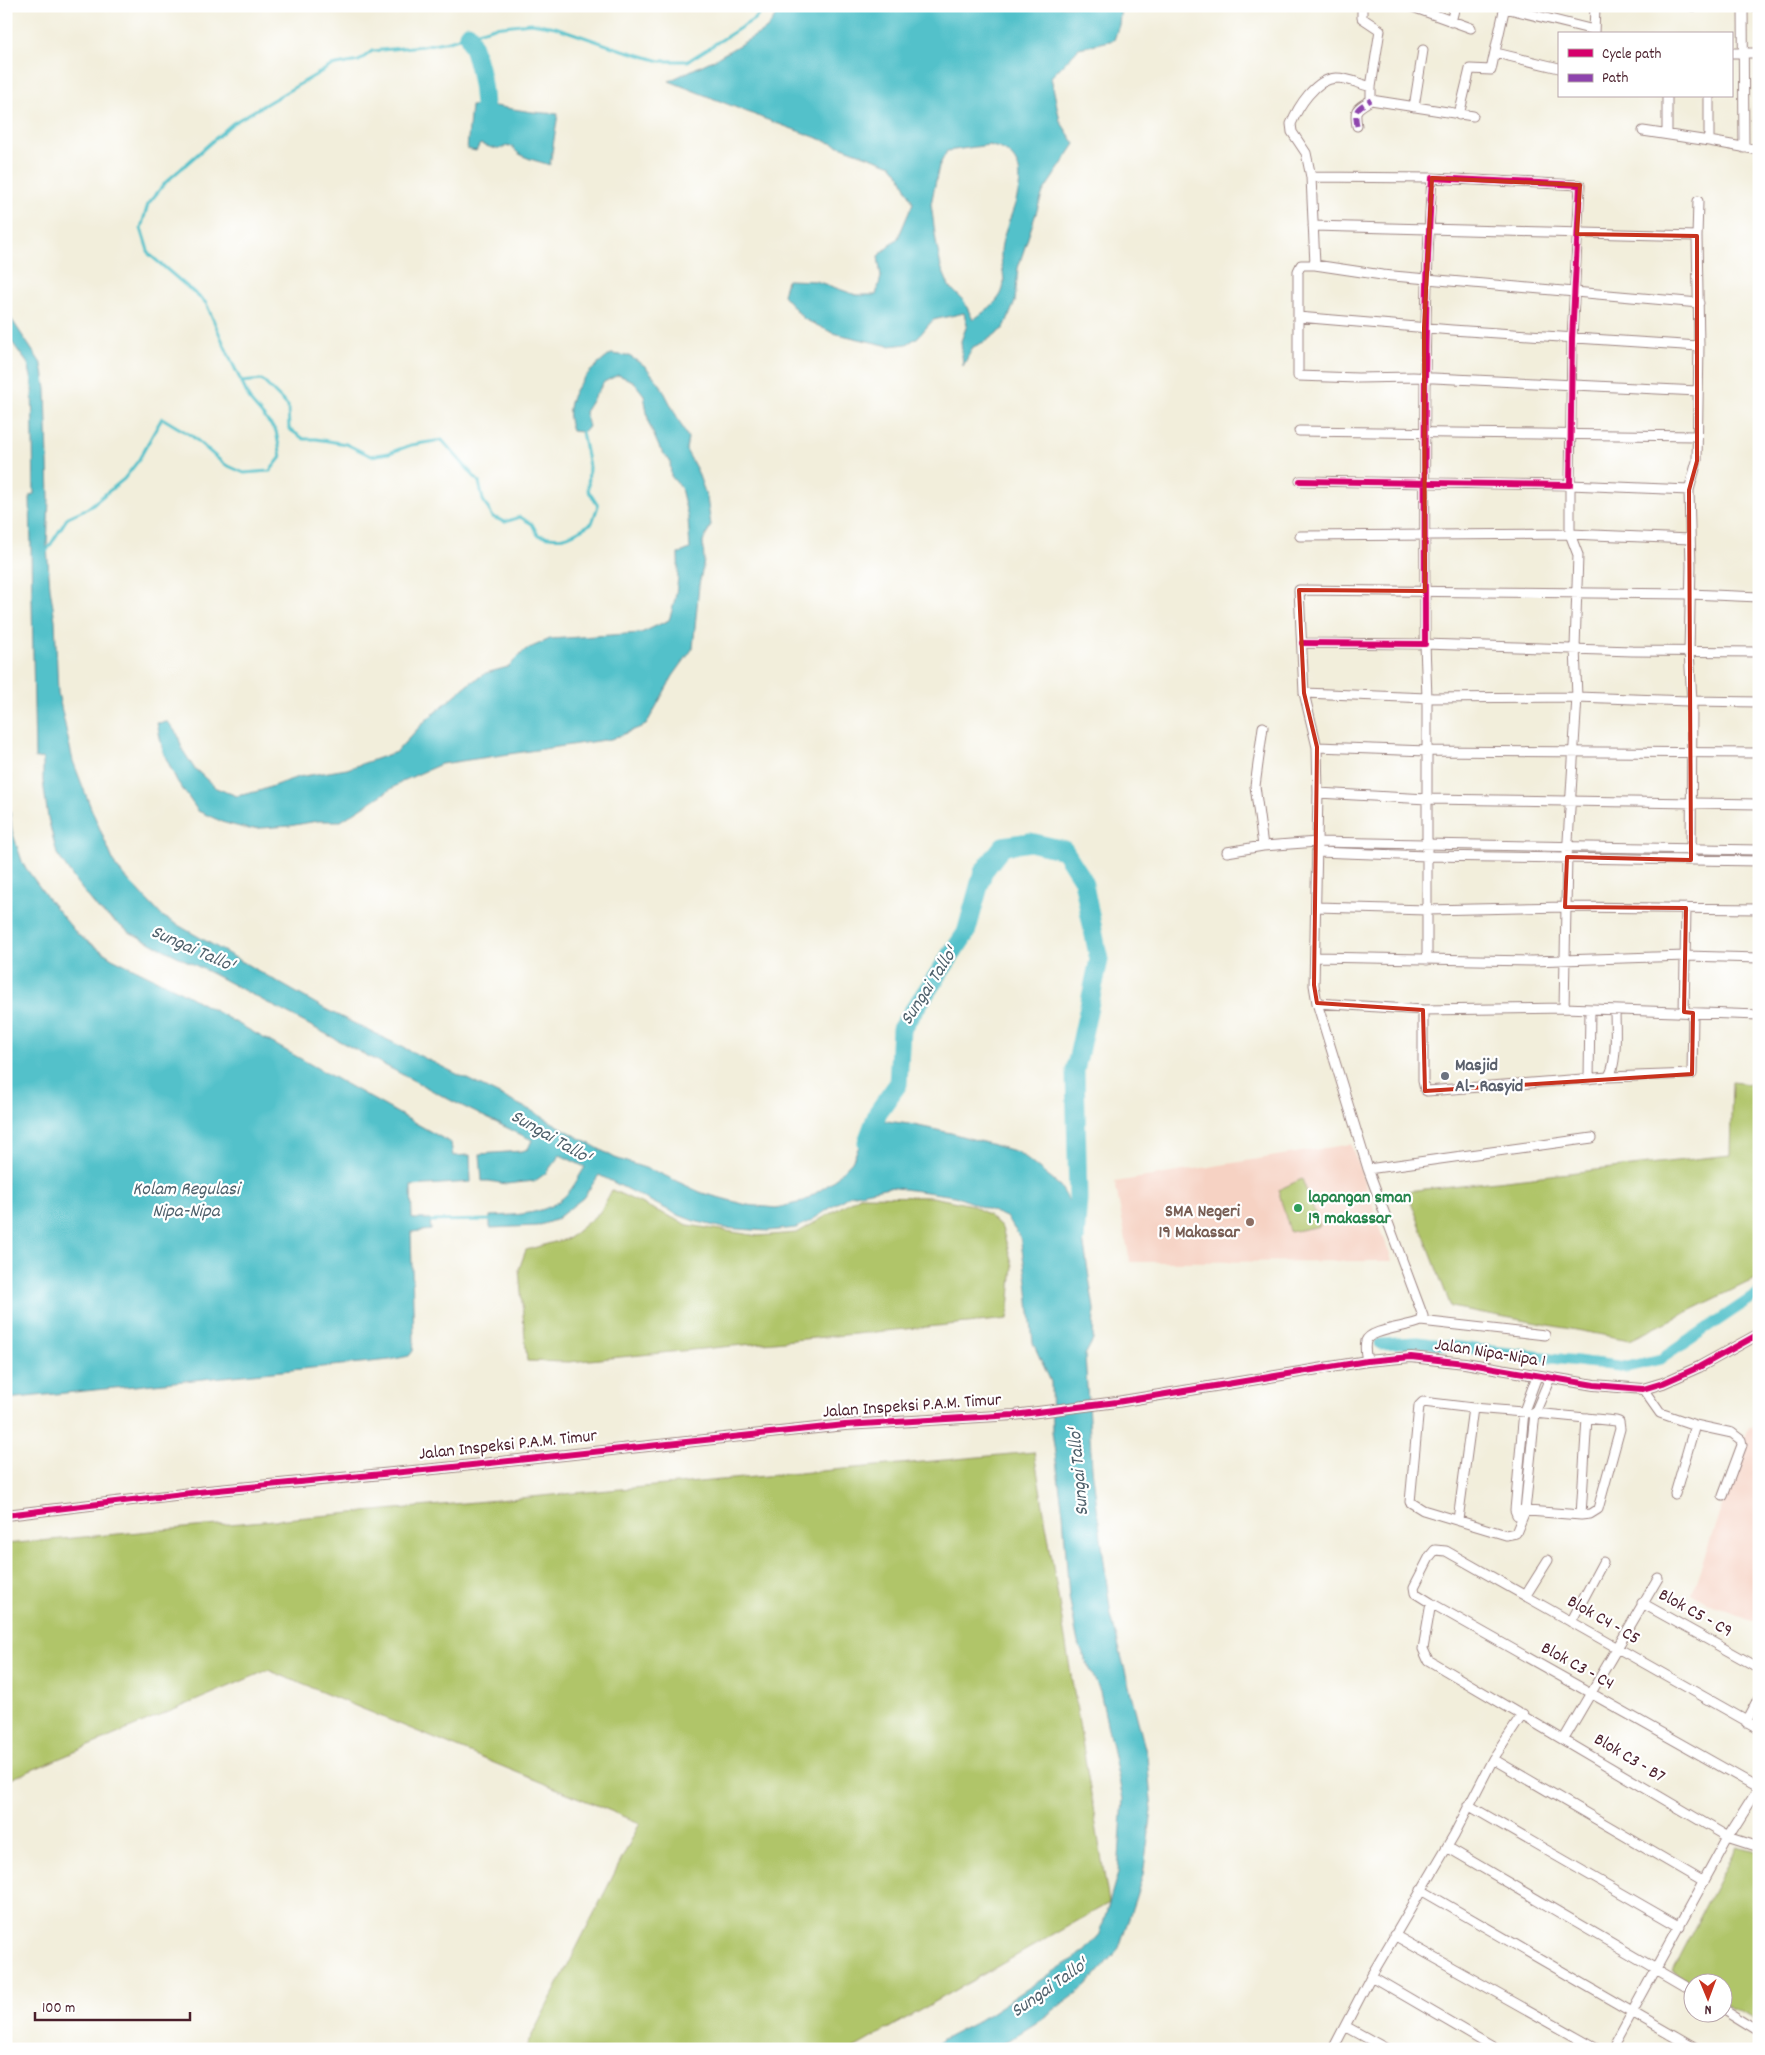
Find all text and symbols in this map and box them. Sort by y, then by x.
legend [1558,32,1732,98]
text: Cycle path [1602,44,1662,66]
text: Path [1602,68,1628,90]
water label: Sungai Tallo' [146,920,240,981]
water label: Sungai Tallo' [895,941,967,1031]
place label: Masjid Al- Rasyid [1455,1054,1523,1100]
marker: Masjid Al- Rasyid [1439,1070,1451,1082]
water label: Sungai Tallo' [505,1104,597,1173]
water label: Kolam Regulasi Nipa-Nipa [132,1177,243,1226]
place label: lapangan sman 19 makassar [1308,1186,1411,1232]
place label: SMA Negeri 19 Makassar [1159,1200,1241,1246]
marker: lapangan sman 19 makassar [1292,1202,1304,1214]
marker: SMA Negeri 19 Makassar [1244,1216,1256,1228]
street label: Jalan Nipa-Nipa 1 [1433,1333,1547,1375]
street label: Jalan Inspeksi P.A.M. Timur [822,1388,1003,1426]
street label: Jalan Inspeksi P.A.M. Timur [418,1424,599,1468]
water label: Sungai Tallo' [1063,1425,1097,1517]
street label: Blok C5 - C9 [1653,1583,1737,1645]
street label: Blok C4 - C5 [1562,1590,1644,1652]
street label: Blok C3 - C4 [1536,1637,1618,1697]
street label: Blok C3 - B7 [1589,1728,1669,1790]
water label: Sungai Tallo' [1006,1951,1096,2025]
north arrow [1682,1972,1732,2022]
scale bar [35,1990,190,2022]
text: 100 m [42,1998,75,2020]
text: N [1704,1999,1712,2019]

